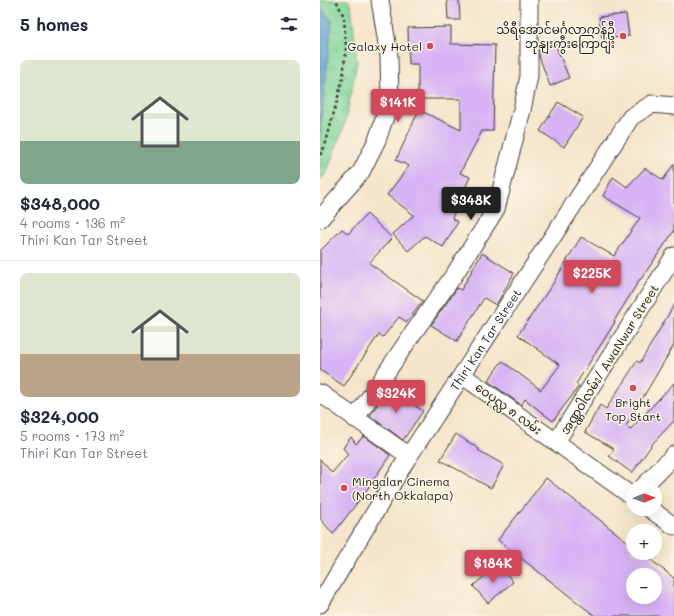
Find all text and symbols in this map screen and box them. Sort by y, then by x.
text: 5 homes [20,13,88,35]
icon: filters [278,13,300,35]
place label: သိရီအောင်မင်္ဂလာကန်ဦ ဘုနျးကွီးကြောငျး [496,21,615,55]
marker: သိရီအောင်မင်္ဂလာကန်ဦ ဘုနျးကွီးကြောငျး [618,31,628,41]
place label: Galaxy Hotel [348,38,422,54]
marker: Galaxy Hotel [425,41,435,51]
icon: home [124,86,196,158]
pin: $141K [370,89,426,123]
text: $141K [380,93,416,110]
pin: $348K [443,187,499,221]
text: $348K [451,191,491,208]
text: $348,000 [20,192,100,214]
text: 4 rooms · 136 m² [20,214,125,231]
text: Thiri Kan Tar Street [20,231,148,248]
pin: $225K [564,260,620,294]
text: $225K [573,264,611,281]
street label: အဏ္ဏဝါလမ်း/ AwaNwar Street [556,281,664,439]
street label: Thiri Kan Tar Street [446,286,524,393]
icon: home [124,299,196,371]
street label: ဝေပုလ္လ ၈ လမ်း [471,378,545,440]
pin: $324K [368,380,424,414]
marker: Bright Top Start [628,383,638,393]
text: $324K [376,384,416,401]
place label: Bright Top Start [605,394,661,424]
text: $324,000 [20,405,99,427]
text: 5 rooms · 173 m² [20,427,124,444]
text: Thiri Kan Tar Street [20,444,148,461]
place label: Mingalar Cinema (North Okkalapa) [352,473,453,503]
north arrow [626,480,662,516]
map controls [626,480,662,604]
marker: Mingalar Cinema (North Okkalapa) [339,483,349,493]
button: + [626,524,662,560]
pin: $184K [465,550,521,584]
text: $184K [474,554,512,571]
button: − [626,568,662,604]

